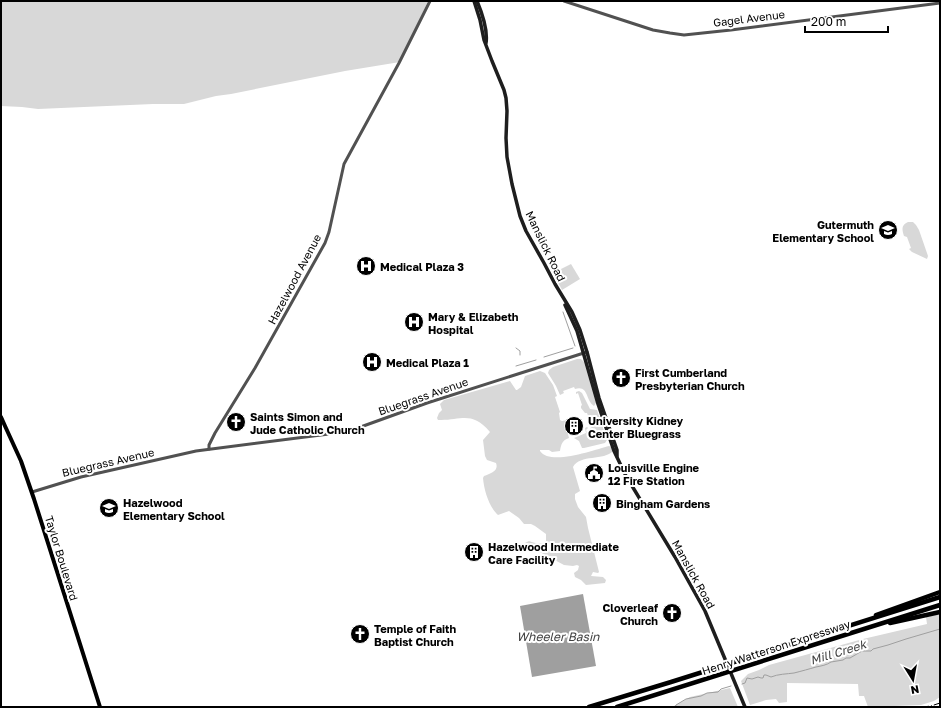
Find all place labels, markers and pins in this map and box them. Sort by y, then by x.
place label: Gutermuth Elementary School [772,218,874,244]
school or university icon: Gutermuth Elementary School [877,219,899,241]
hospital icon: Medical Plaza 3 [355,255,377,277]
place label: Medical Plaza 3 [380,260,464,273]
place label: Mary & Elizabeth Hospital [428,310,519,336]
hospital icon: Mary & Elizabeth Hospital [403,311,425,333]
hospital icon: Medical Plaza 1 [361,351,383,373]
place label: Medical Plaza 1 [386,356,469,369]
place label: First Cumberland Presbyterian Church [635,366,745,392]
church icon: First Cumberland Presbyterian Church [610,367,632,389]
place label: Saints Simon and Jude Catholic Church [250,410,365,436]
church icon: Saints Simon and Jude Catholic Church [225,411,247,433]
place label: University Kidney Center Bluegrass [588,414,684,440]
building icon: University Kidney Center Bluegrass [563,415,585,437]
place label: Louisville Engine 12 Fire Station [608,461,700,487]
public building icon: Louisville Engine 12 Fire Station [583,462,605,484]
building icon: Bingham Gardens [591,492,613,514]
place label: Hazelwood Elementary School [123,496,225,522]
school or university icon: Hazelwood Elementary School [98,497,120,519]
place label: Bingham Gardens [616,497,710,510]
place label: Hazelwood Intermediate Care Facility [488,540,619,566]
building icon: Hazelwood Intermediate Care Facility [463,541,485,563]
place label: Cloverleaf Church [603,601,658,627]
church icon: Cloverleaf Church [661,602,683,624]
place label: Temple of Faith Baptist Church [374,622,456,648]
church icon: Temple of Faith Baptist Church [349,623,371,645]

